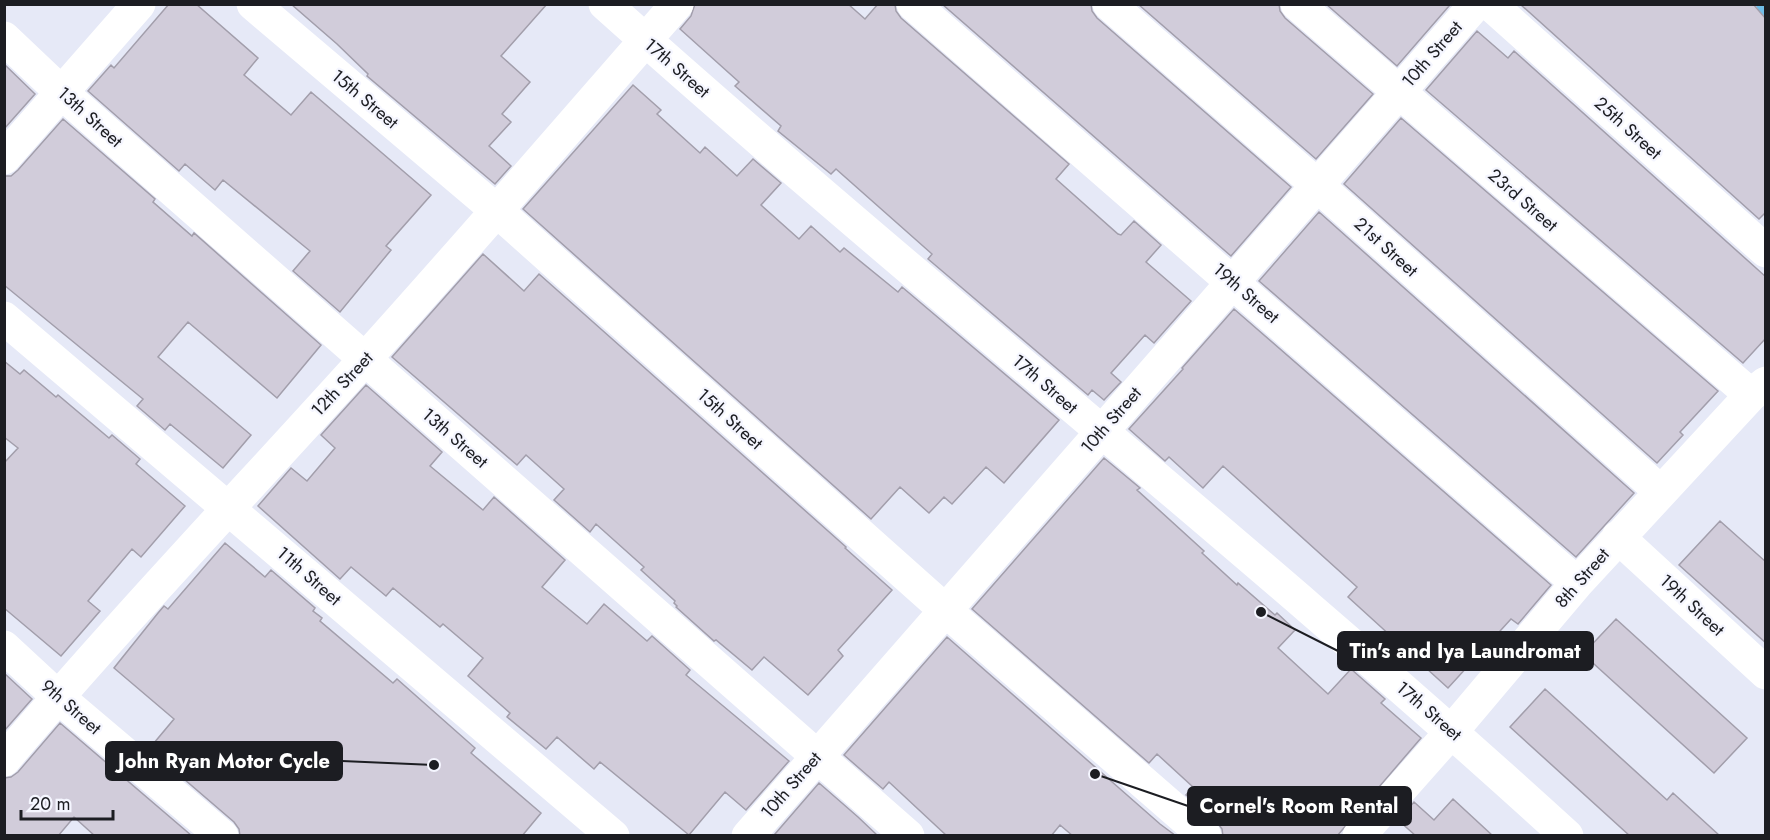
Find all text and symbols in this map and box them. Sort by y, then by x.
street label: 10th Street [1396,14,1469,93]
street label: 17th Street [638,32,716,104]
street label: 15th Street [326,63,405,135]
street label: 13th Street [52,81,129,154]
street label: 25th Street [1589,91,1668,166]
street label: 23rd Street [1482,162,1564,238]
street label: 21st Street [1348,211,1424,283]
street label: 19th Street [1207,257,1285,330]
street label: 12th Street [305,345,379,422]
street label: 17th Street [1006,348,1084,420]
street label: 10th Street [1075,380,1148,459]
street label: 15th Street [691,382,769,456]
street label: 13th Street [416,402,494,475]
street label: 11th Street [271,540,348,612]
street label: 8th Street [1549,542,1616,614]
street label: 19th Street [1654,568,1731,642]
callout: Tin's and Iya Laundromat [1338,632,1593,670]
text: Tin's and Iya Laundromat [1349,637,1581,666]
street label: 9th Street [35,673,107,741]
street label: 17th Street [1390,675,1468,747]
callout: John Ryan Motor Cycle [106,742,342,780]
street label: 10th Street [755,745,828,824]
text: John Ryan Motor Cycle [114,747,330,776]
scale bar [21,783,112,821]
callout: Cornel's Room Rental [1188,787,1411,825]
text: 20 m [30,791,70,817]
text: Cornel's Room Rental [1199,792,1399,821]

